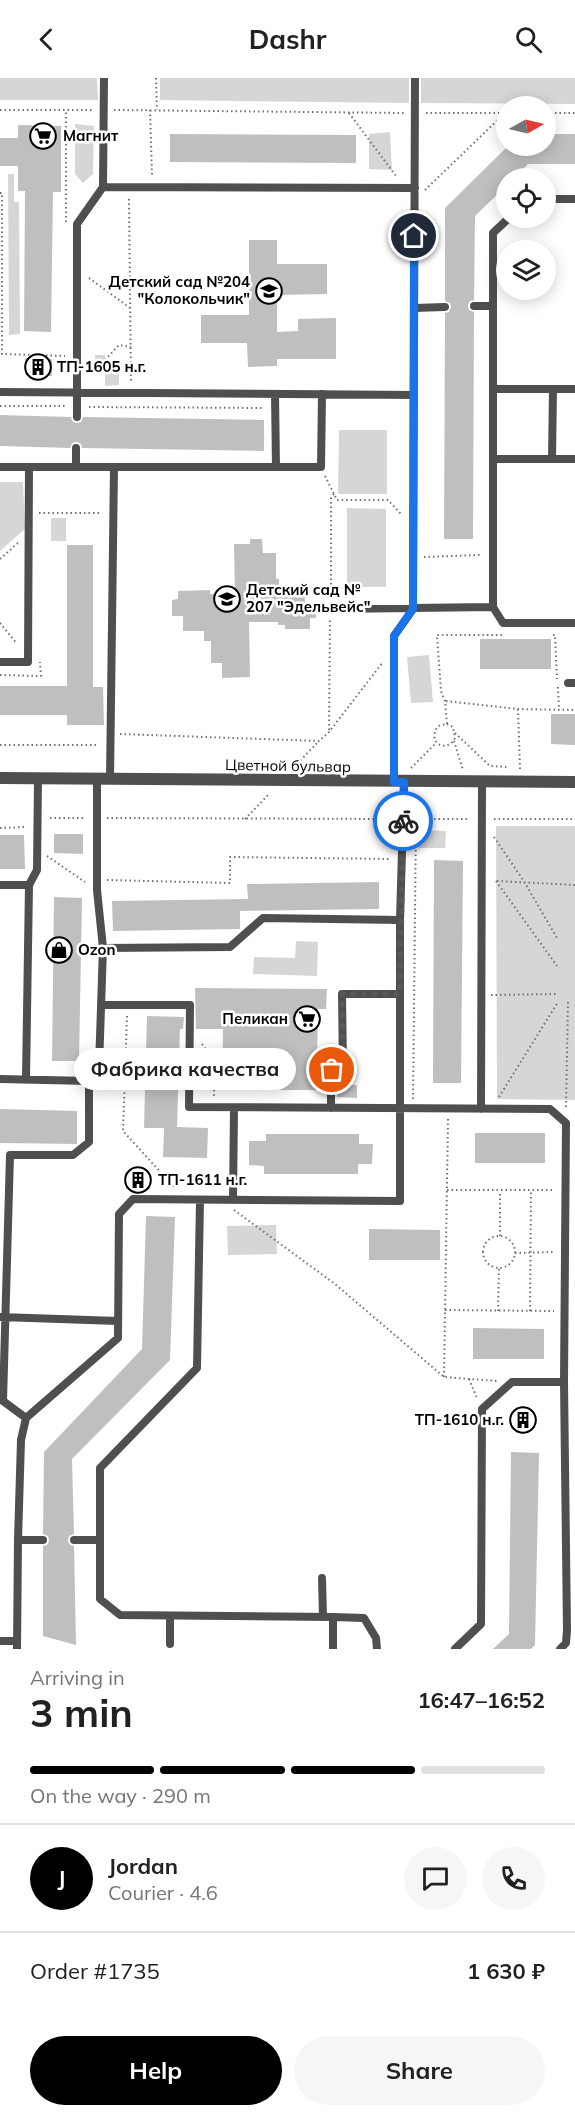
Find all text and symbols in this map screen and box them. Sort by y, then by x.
text: Dashr [249,22,326,56]
icon: back [30,23,63,56]
icon: search [512,23,545,56]
north arrow [496,96,556,156]
map controls [496,96,556,300]
supermarket icon: Магнит [28,121,58,151]
place label: Магнит [63,126,119,145]
button: locate [496,168,556,228]
pin [388,210,439,261]
icon: home [397,219,430,252]
button: layers [496,240,556,300]
place label: Детский сад №204 "Колокольчик" [109,272,250,308]
school or university icon: Детский сад №204 "Колокольчик" [254,276,284,306]
building icon: ТП-1605 н.г. [23,352,53,382]
place label: ТП-1605 н.г. [57,357,146,376]
place label: Детский сад № 207 "Эдельвейс" [246,580,371,616]
school or university icon: Детский сад № 207 "Эдельвейс" [212,584,242,614]
street label: Цветной бульвар [225,755,351,776]
courier [373,791,433,851]
icon: bike [387,805,420,838]
shop icon: Ozon [44,935,74,965]
place label: Ozon [78,940,115,959]
supermarket icon: Пеликан [292,1004,322,1034]
place label: Пеликан [222,1009,288,1028]
pin [306,1044,357,1095]
callout: Фабрика качества [74,1049,296,1091]
icon: bag [315,1053,348,1086]
text: Фабрика качества [91,1056,279,1081]
building icon: ТП-1611 н.г. [123,1165,153,1195]
place label: ТП-1611 н.г. [158,1170,247,1189]
building icon: ТП-1610 н.г. [508,1405,538,1435]
place label: ТП-1610 н.г. [415,1410,504,1429]
text: Arriving in [30,1665,125,1690]
text: 16:47–16:52 [417,1686,545,1714]
text: 3 min [30,1688,133,1737]
text: On the way · 290 m [30,1783,211,1808]
button: chat [404,1847,467,1910]
button: phone [482,1847,545,1910]
text: Jordan [108,1852,178,1880]
text: J [58,1864,65,1892]
text: Courier · 4.6 [108,1880,218,1905]
text: Order #1735 [30,1957,160,1985]
text: 1 630 ₽ [467,1957,545,1985]
button: Help [30,2036,282,2105]
button: Share [294,2036,545,2105]

